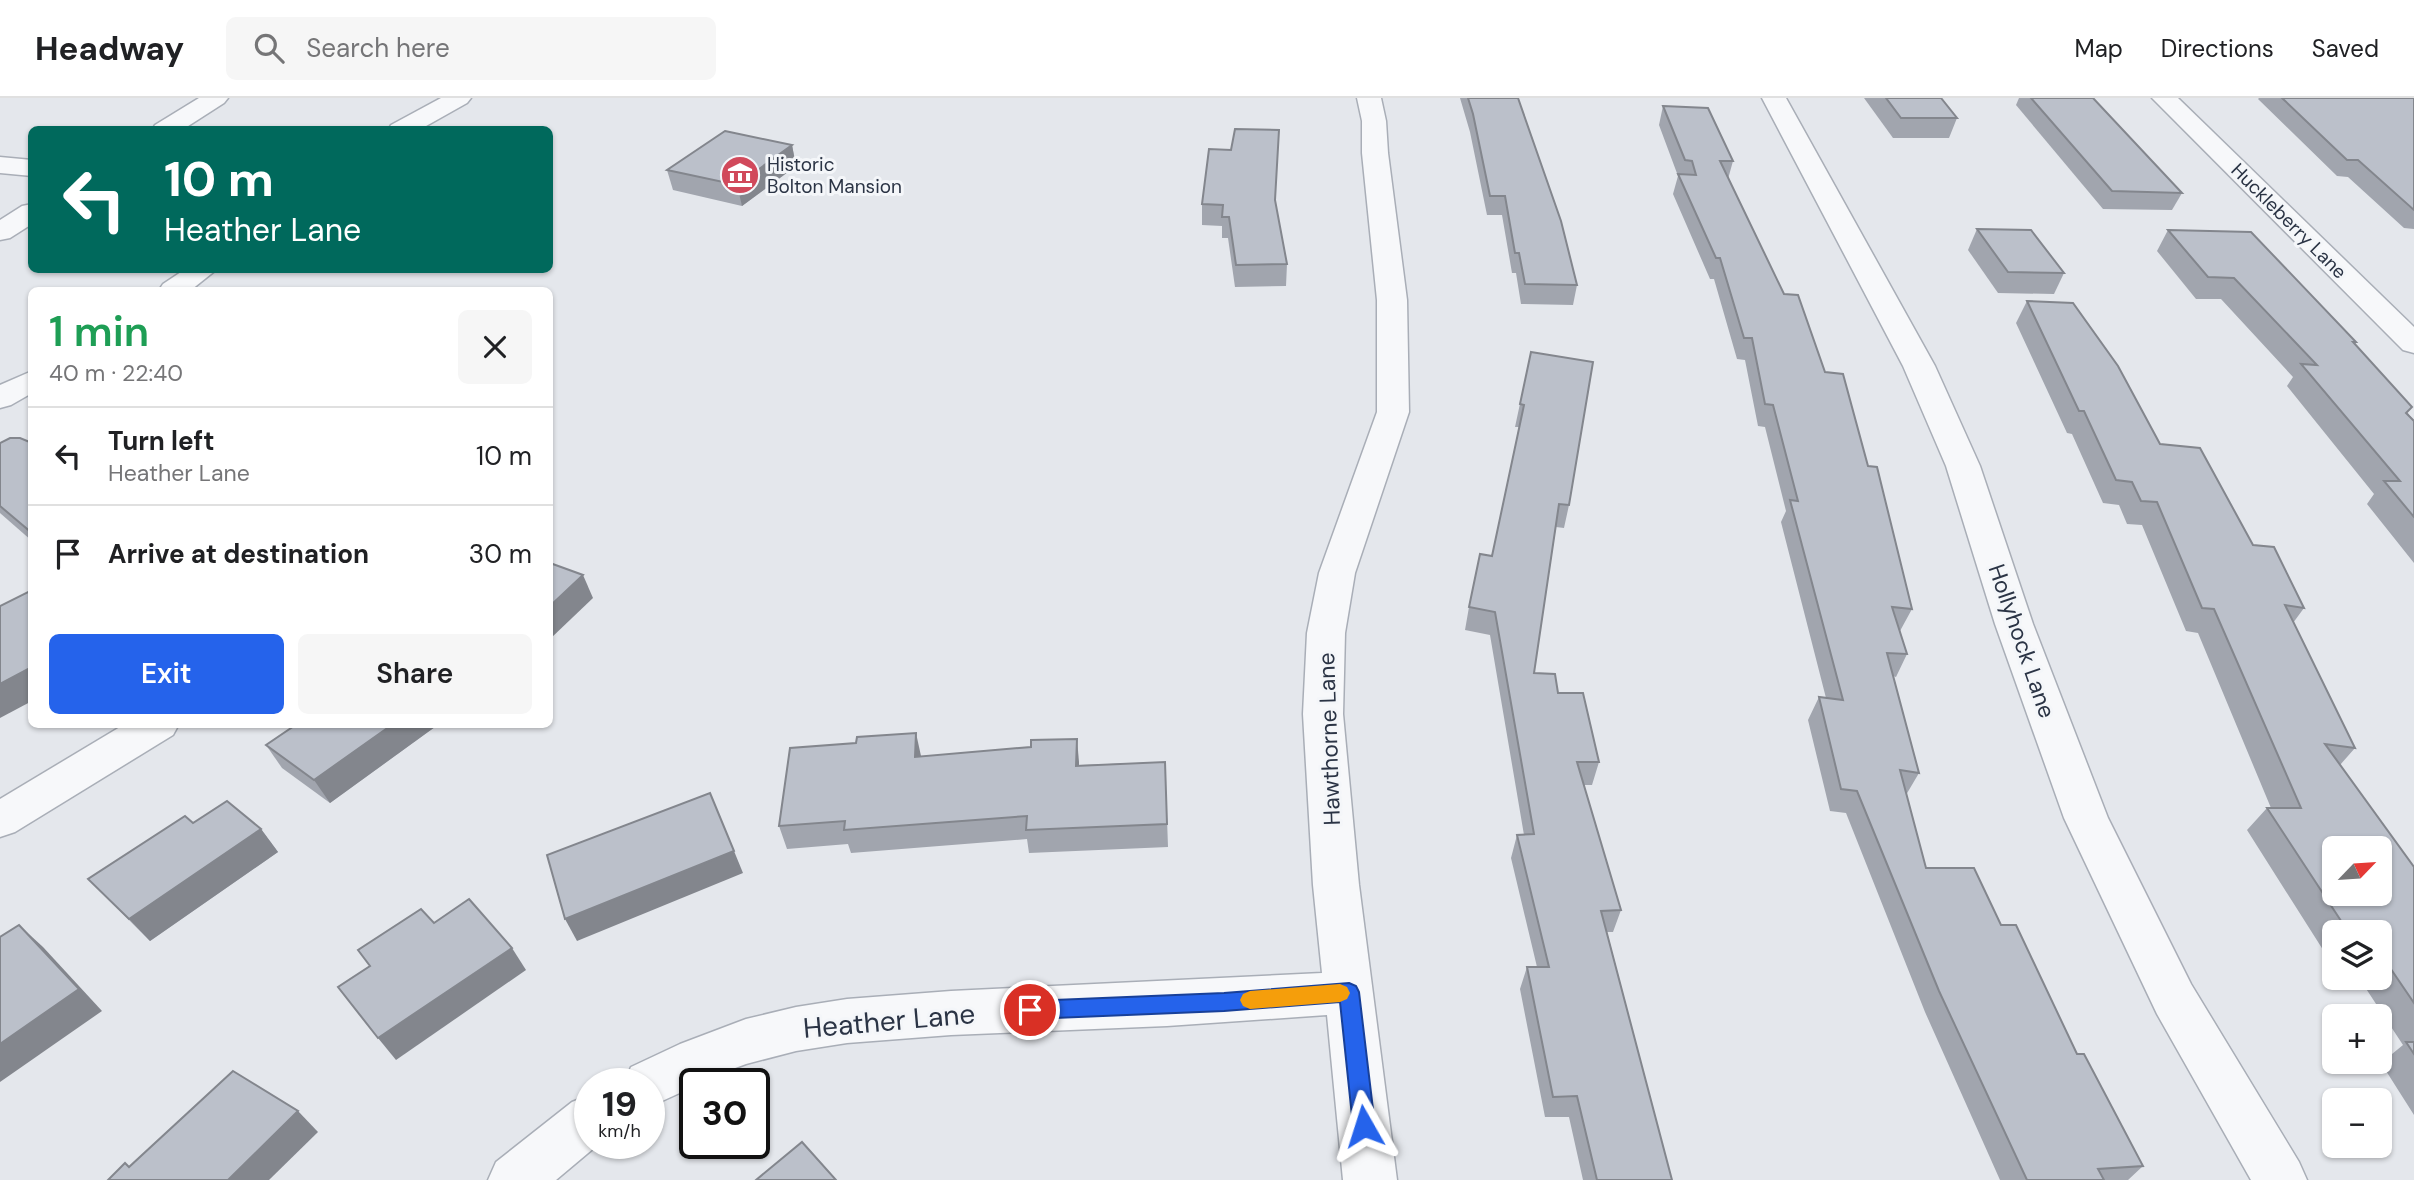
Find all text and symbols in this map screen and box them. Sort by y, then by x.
search box [226,17,716,80]
text: Headway [35,27,184,70]
icon: search [250,29,288,67]
text: Search here [306,31,450,65]
text: Map [2075,33,2123,64]
text: Directions [2161,33,2274,64]
text: Saved [2312,33,2379,64]
text: 10 m [164,147,274,211]
place label: Historic Bolton Mansion [767,152,902,199]
icon: left [49,154,140,245]
museum icon: Historic Bolton Mansion [719,154,761,196]
street label: Huckleberry Lane [2226,158,2352,284]
text: Heather Lane [164,209,361,251]
text: 1 min [49,304,149,359]
button: close [458,310,532,384]
text: 40 m · 22:40 [49,358,183,388]
text: Turn left [108,424,215,458]
icon: left [49,437,87,475]
text: 10 m [476,439,532,473]
text: Heather Lane [108,458,250,488]
icon: arrive [49,535,87,573]
text: Arrive at destination [108,537,369,571]
text: 30 m [469,537,532,571]
street label: Hollyhock Lane [1982,560,2062,722]
button: Exit [49,634,284,714]
button: Share [298,634,532,714]
street label: Hawthorne Lane [1311,652,1347,826]
north arrow [2322,836,2392,906]
map controls [2322,836,2392,1158]
button: layers [2322,920,2392,990]
pin [1000,980,1060,1040]
icon: arrive [1011,991,1049,1029]
street label: Heather Lane [801,995,977,1047]
button: + [2322,1004,2392,1074]
speed limit sign: 30 [679,1068,770,1159]
text: 19 [602,1081,637,1127]
button: − [2322,1088,2392,1158]
position arrow [1327,1089,1401,1163]
text: km/h [598,1119,641,1143]

